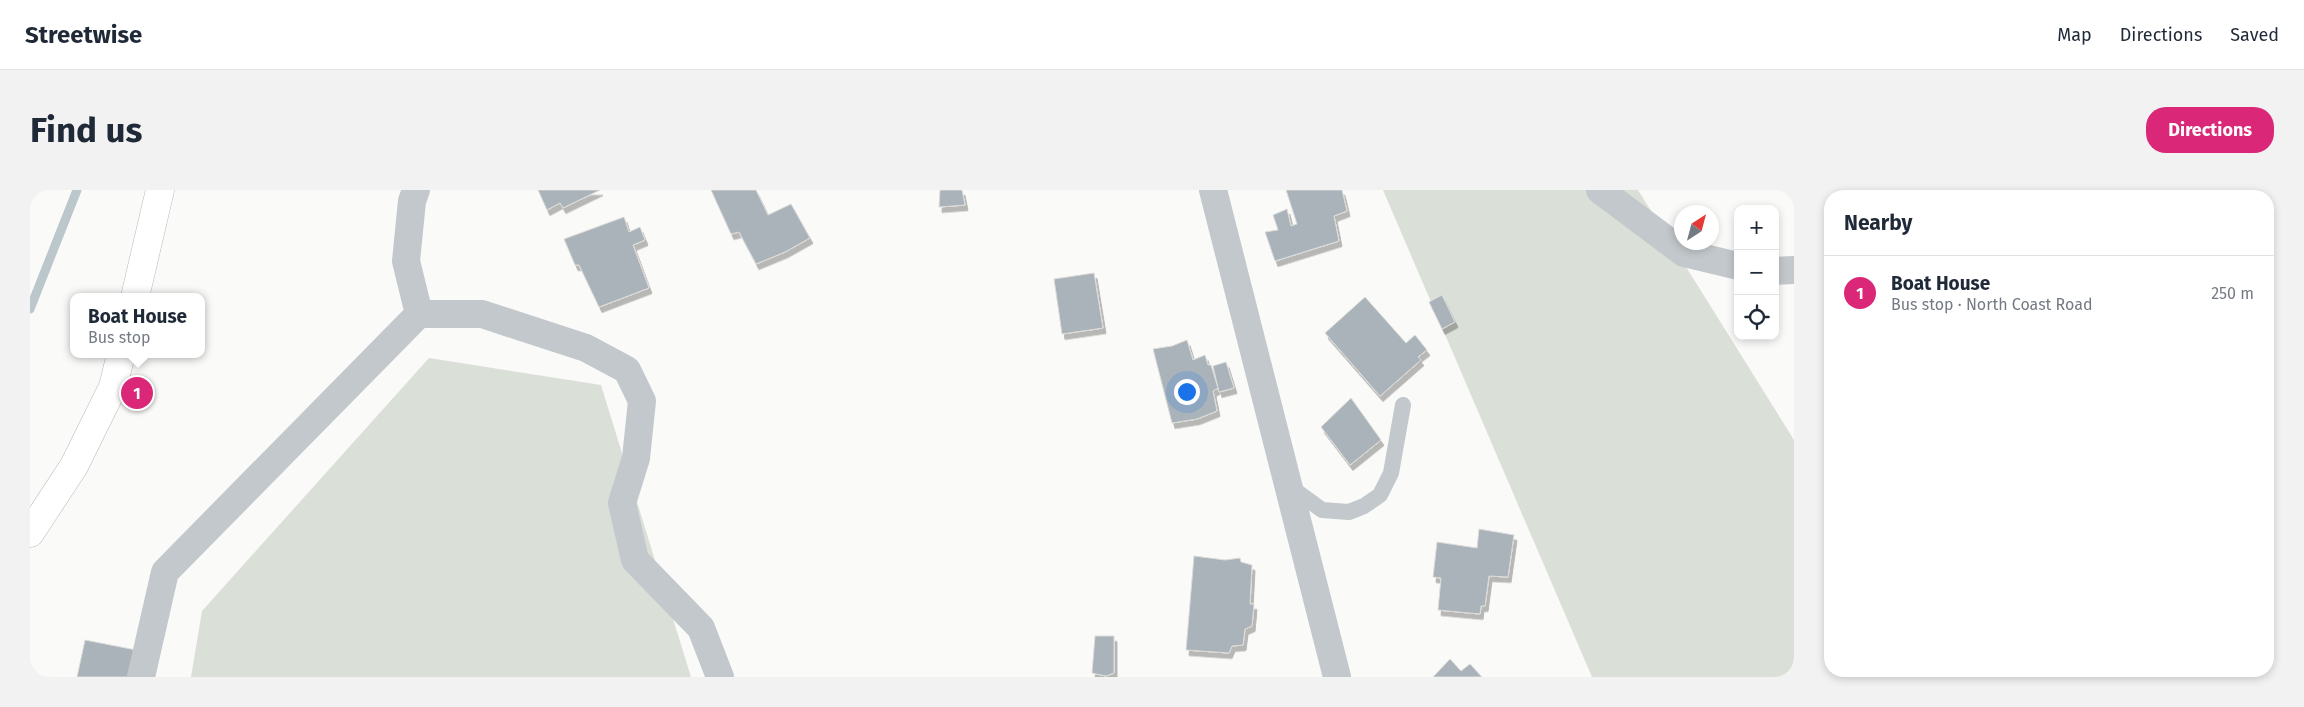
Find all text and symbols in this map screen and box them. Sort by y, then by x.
text: Streetwise [25,21,142,49]
text: Map [2057,24,2092,46]
text: Directions [2120,24,2202,46]
text: Saved [2230,24,2279,46]
button: Directions [2146,107,2274,153]
text: Find us [30,109,142,151]
north arrow [1674,205,1719,250]
map controls [1734,205,1779,340]
button: + [1734,205,1779,250]
text: Nearby [1844,210,1912,236]
button: − [1734,250,1779,295]
text: Boat House [1891,272,1990,295]
text: 1 [1856,284,1864,303]
text: 250 m [2211,284,2254,303]
popup [70,293,205,358]
button: locate [1734,295,1779,340]
text: Bus stop · North Coast Road [1891,295,2093,314]
text: Boat House [88,305,187,328]
text: Bus stop [88,328,151,347]
pin: 1 [121,374,153,412]
your location [1174,379,1200,405]

